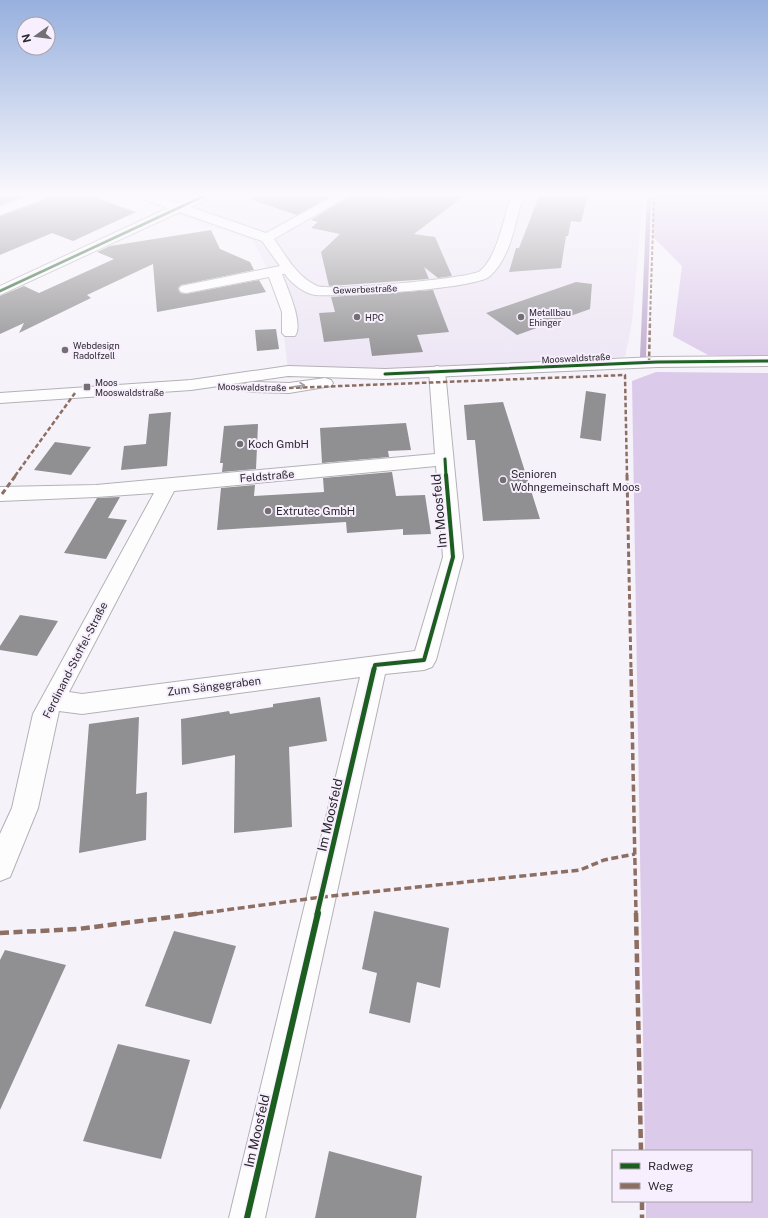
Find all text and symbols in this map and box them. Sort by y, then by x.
north arrow [16,16,56,56]
text: N [19,33,33,44]
street label: Gewerbestraße [333,282,397,296]
place label: Metallbau Ehinger [529,307,571,328]
marker: HPC [352,312,362,322]
place label: HPC [365,312,384,323]
marker: Metallbau Ehinger [516,312,526,322]
place label: Webdesign Radolfzell [73,340,120,361]
marker: Webdesign Radolfzell [60,345,70,355]
street label: Mooswaldstraße [541,351,611,365]
place label: Moos Mooswaldstraße [95,377,164,398]
street label: Mooswaldstraße [217,381,287,393]
marker: Moos Mooswaldstraße [82,382,92,392]
one-way arrow [293,382,306,390]
place label: Koch GmbH [248,438,309,450]
marker: Koch GmbH [235,439,245,449]
street label: Feldstraße [239,468,295,484]
place label: Senioren Wohngemeinschaft Moos [511,468,640,493]
street label: Im Moosfeld [428,473,450,549]
marker: Senioren Wohngemeinschaft Moos [498,475,508,485]
place label: Extrutec GmbH [276,505,355,517]
marker: Extrutec GmbH [263,506,273,516]
street label: Ferdinand-Stoffel-Straße [40,600,110,720]
street label: Zum Sängegraben [166,674,262,698]
street label: Im Moosfeld [314,777,346,853]
street label: Im Moosfeld [241,1093,273,1169]
legend [612,1150,752,1202]
text: Radweg [648,1159,693,1173]
text: Weg [648,1179,673,1193]

